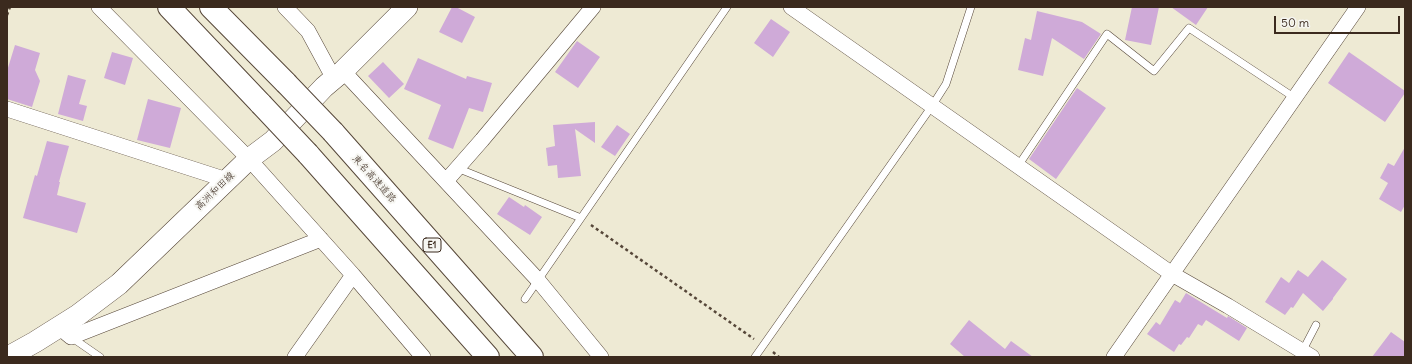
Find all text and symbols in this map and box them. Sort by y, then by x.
scale bar [1276,8,1402,34]
text: 50 m [1281,15,1309,30]
street label: 東名高速道路 [349,153,399,205]
street label: 高洲和田線 [193,169,237,213]
road number: E1 [423,238,441,252]

